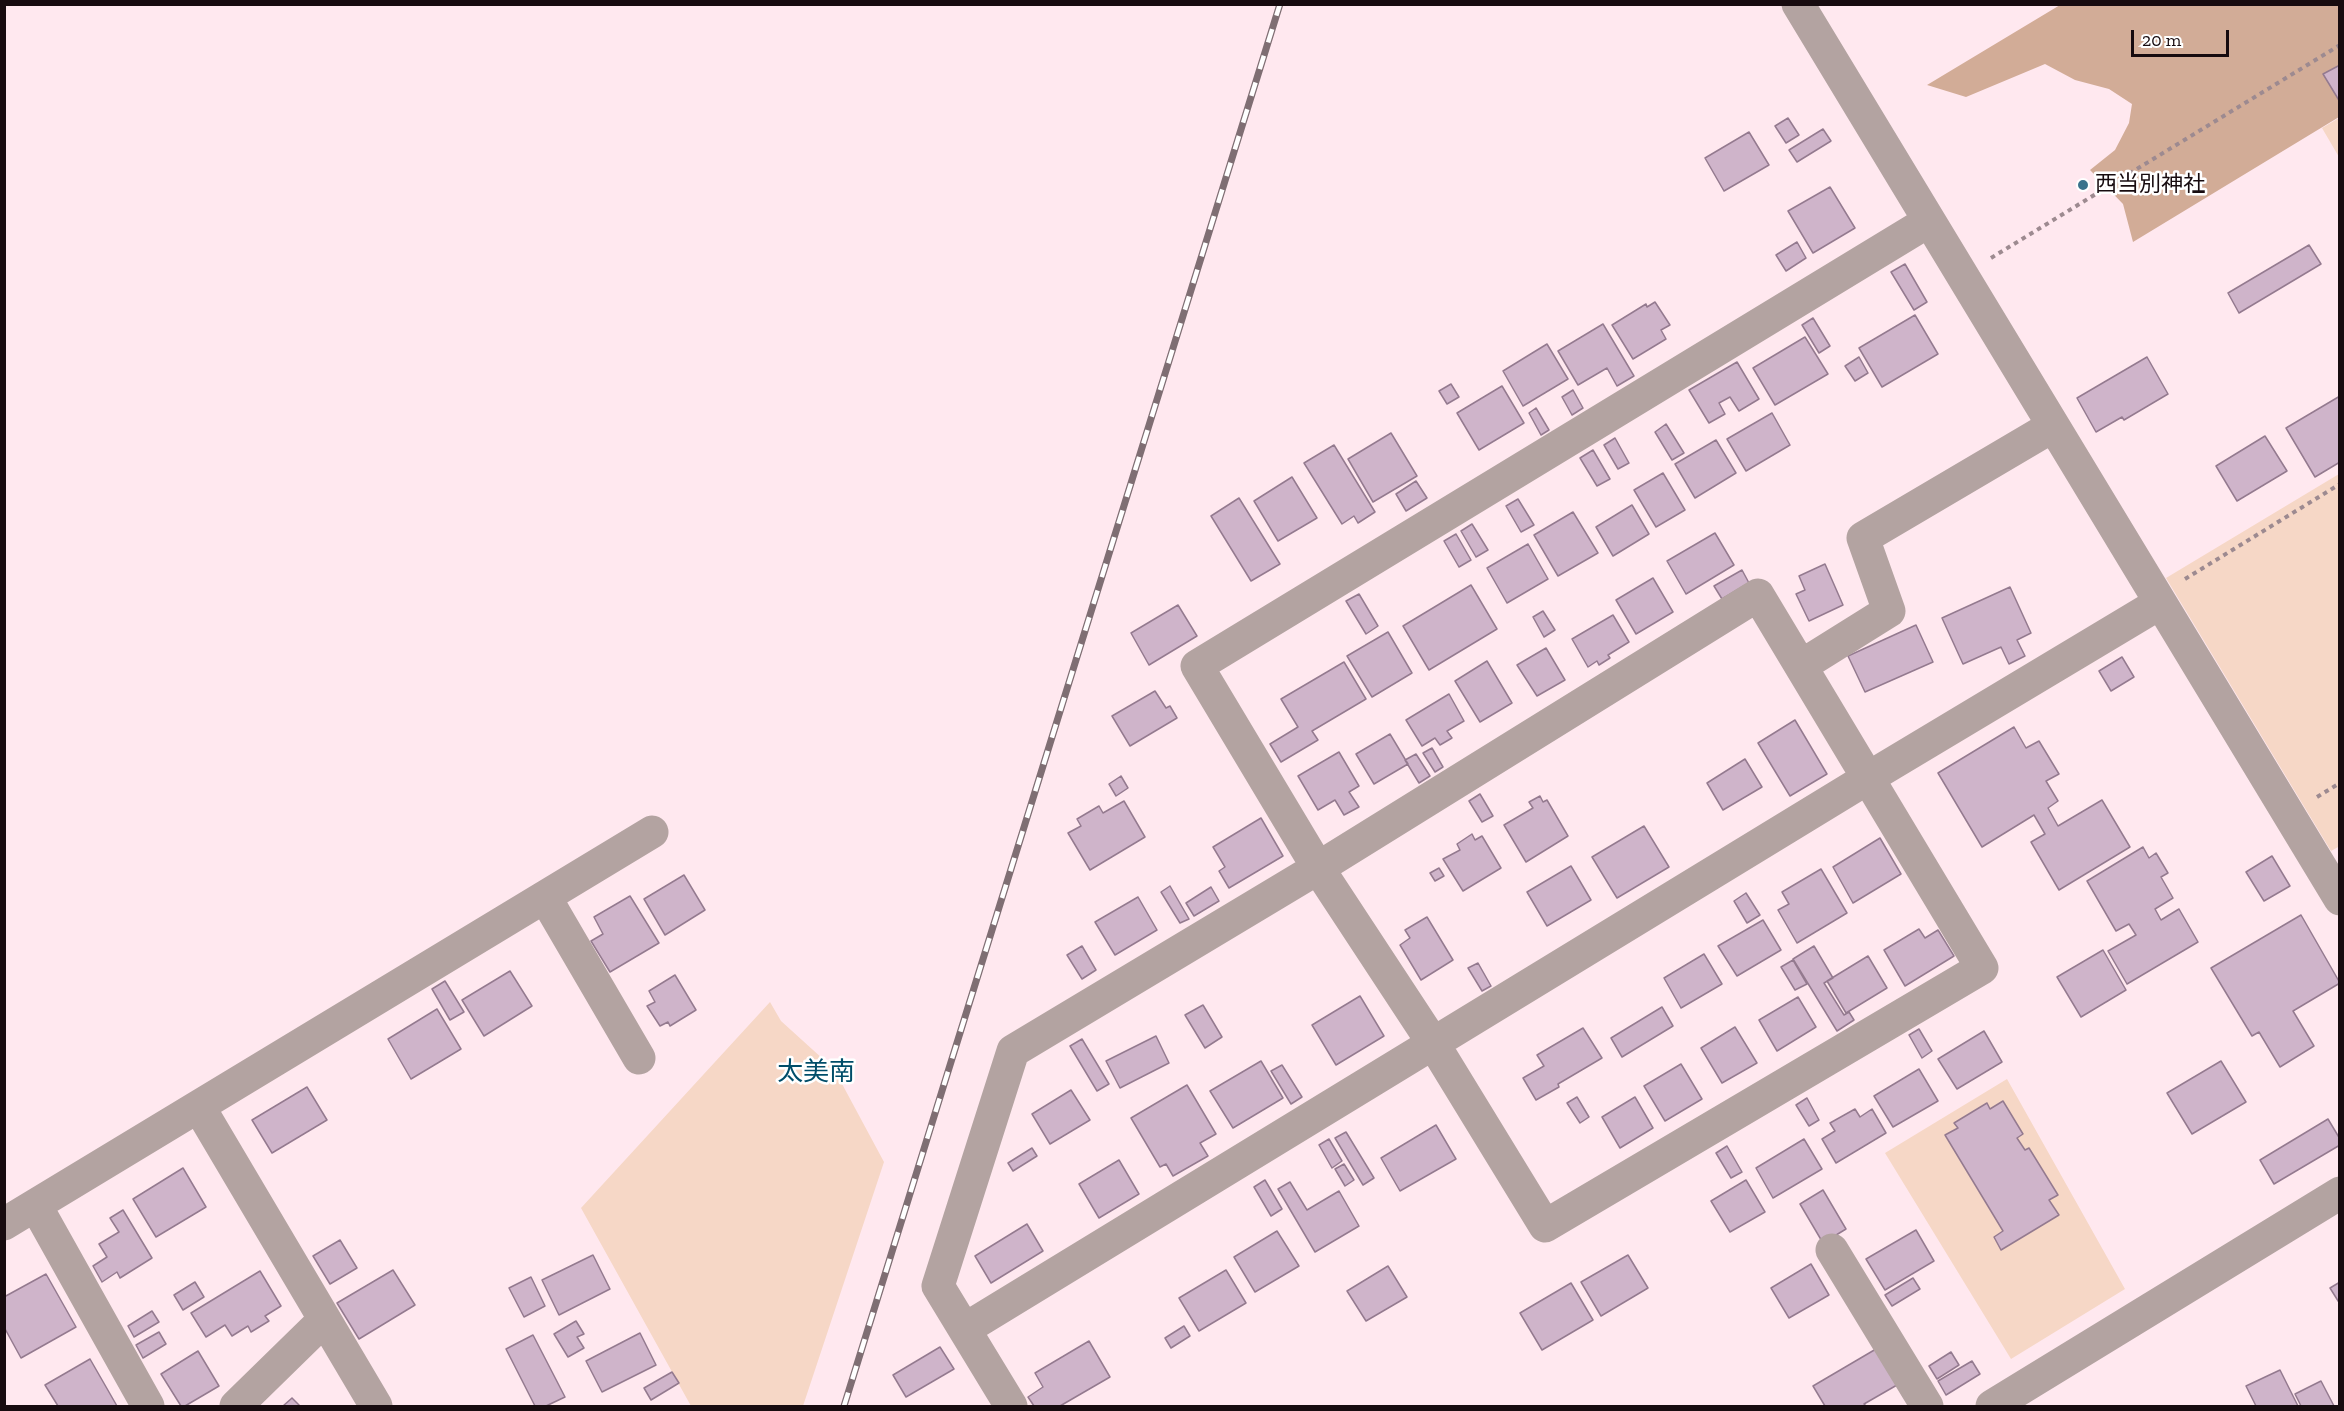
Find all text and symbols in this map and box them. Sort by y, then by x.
scale bar [2134,18,2232,56]
text: 20 m [2142,29,2181,51]
place label: 西当別神社 [2095,172,2205,198]
marker: 西当別神社 [2076,178,2090,192]
district label: 太美南 [777,1057,855,1089]

